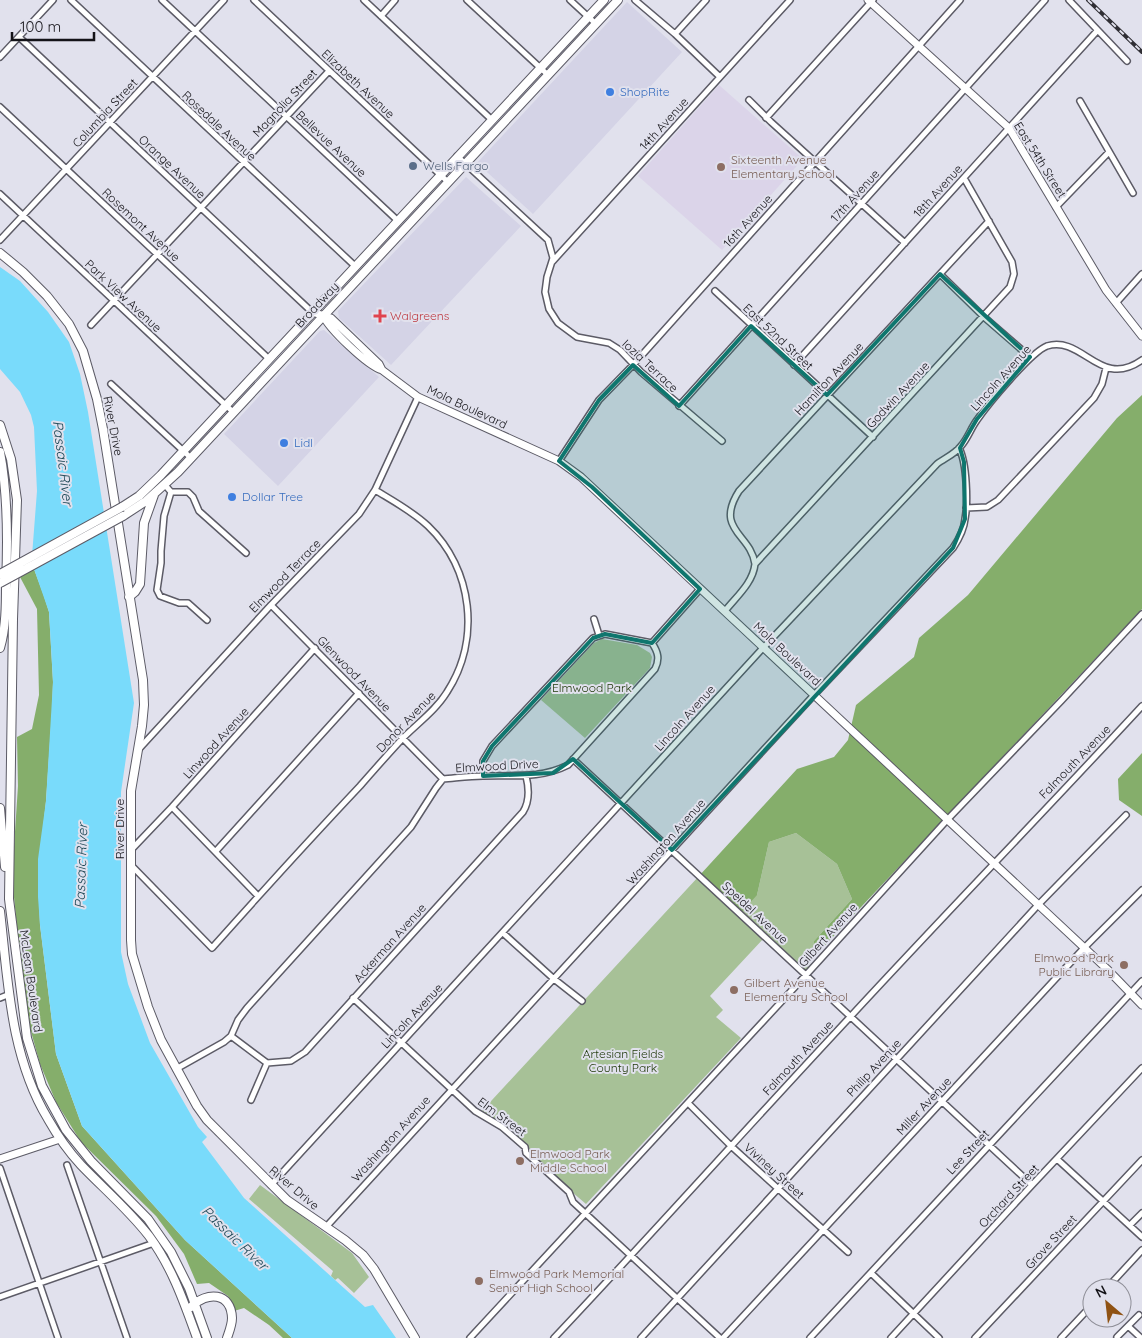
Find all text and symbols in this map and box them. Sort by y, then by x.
scale bar [12,10,95,42]
text: 100 m [20,17,61,36]
street label: Elizabeth Avenue [319,46,398,121]
street label: Magnolia Street [249,66,320,140]
street label: Columbia Street [69,75,140,150]
place label: ShopRite [620,84,670,99]
marker: ShopRite [604,86,616,98]
street label: Rosedale Avenue [179,87,260,164]
street label: 14th Avenue [636,94,691,153]
street label: Bellevue Avenue [293,107,370,180]
street label: East 54th Street [1011,119,1070,201]
street label: Orange Avenue [136,132,209,202]
place label: Sixteenth Avenue Elementary School [731,152,835,181]
place label: Wells Fargo [423,158,488,173]
marker: Wells Fargo [407,160,419,172]
marker: Sixteenth Avenue Elementary School [715,161,727,173]
street label: 18th Avenue [910,161,965,220]
street label: 17th Avenue [827,166,882,225]
street label: Rosemont Avenue [99,185,184,265]
street label: 16th Avenue [720,191,775,250]
street label: Park View Avenue [82,256,165,335]
street label: Broadway [292,279,342,331]
street label: East 52nd Street [740,300,817,373]
place label: Walgreens [390,308,450,323]
marker: Walgreens [374,310,386,322]
street label: Iozia Terrace [619,336,682,395]
street label: Hamilton Avenue [791,339,867,418]
street label: Lincoln Avenue [967,342,1034,414]
street label: Godwin Avenue [863,358,932,431]
street label: Mola Boulevard [425,381,510,432]
street label: River Drive [100,395,127,457]
water label: Passaic River [49,419,77,508]
place label: Lidl [294,435,313,450]
marker: Lidl [278,437,290,449]
place label: Dollar Tree [242,489,303,504]
marker: Dollar Tree [226,491,238,503]
street label: Elmwood Terrace [246,536,324,616]
street label: Mola Boulevard [750,618,824,689]
street label: Glenwood Avenue [314,633,395,715]
park label: Elmwood Park [552,680,632,695]
street label: Lincoln Avenue [651,682,718,754]
street label: Donor Avenue [373,688,439,755]
street label: Linwood Avenue [180,704,252,781]
street label: Falmouth Avenue [1036,721,1114,802]
street label: Elmwood Drive [455,756,539,775]
street label: Washington Avenue [623,795,708,888]
street label: River Drive [112,799,127,859]
water label: Passaic River [71,821,92,909]
street label: Speidel Avenue [719,878,792,947]
street label: Gilbert Avenue [795,899,860,970]
street label: Ackerman Avenue [350,900,429,985]
street label: McLean Boulevard [17,929,46,1033]
place label: Elmwood Park Public Library [1034,950,1114,979]
marker: Elmwood Park Public Library [1118,959,1130,971]
place label: Gilbert Avenue Elementary School [744,975,848,1004]
street label: Lincoln Avenue [378,980,446,1051]
marker: Gilbert Avenue Elementary School [728,984,740,996]
street label: Falmouth Avenue [759,1017,836,1098]
street label: Philip Avenue [843,1036,904,1100]
park label: Artesian Fields County Park [583,1046,664,1075]
street label: Miller Avenue [893,1073,954,1138]
street label: Washington Avenue [348,1092,433,1185]
street label: Elm Street [475,1094,530,1139]
street label: Lee Street [943,1126,992,1177]
street label: Viviney Street [741,1140,808,1202]
place label: Elmwood Park Middle School [530,1146,610,1175]
marker: Elmwood Park Middle School [514,1155,526,1167]
street label: Orchard Street [975,1161,1042,1231]
street label: River Drive [266,1162,322,1213]
water label: Passaic River [198,1202,273,1275]
street label: Grove Street [1022,1211,1080,1272]
place label: Elmwood Park Memorial Senior High School [489,1266,624,1295]
marker: Elmwood Park Memorial Senior High School [473,1275,485,1287]
north arrow [1082,1278,1132,1328]
text: N [1092,1281,1110,1302]

